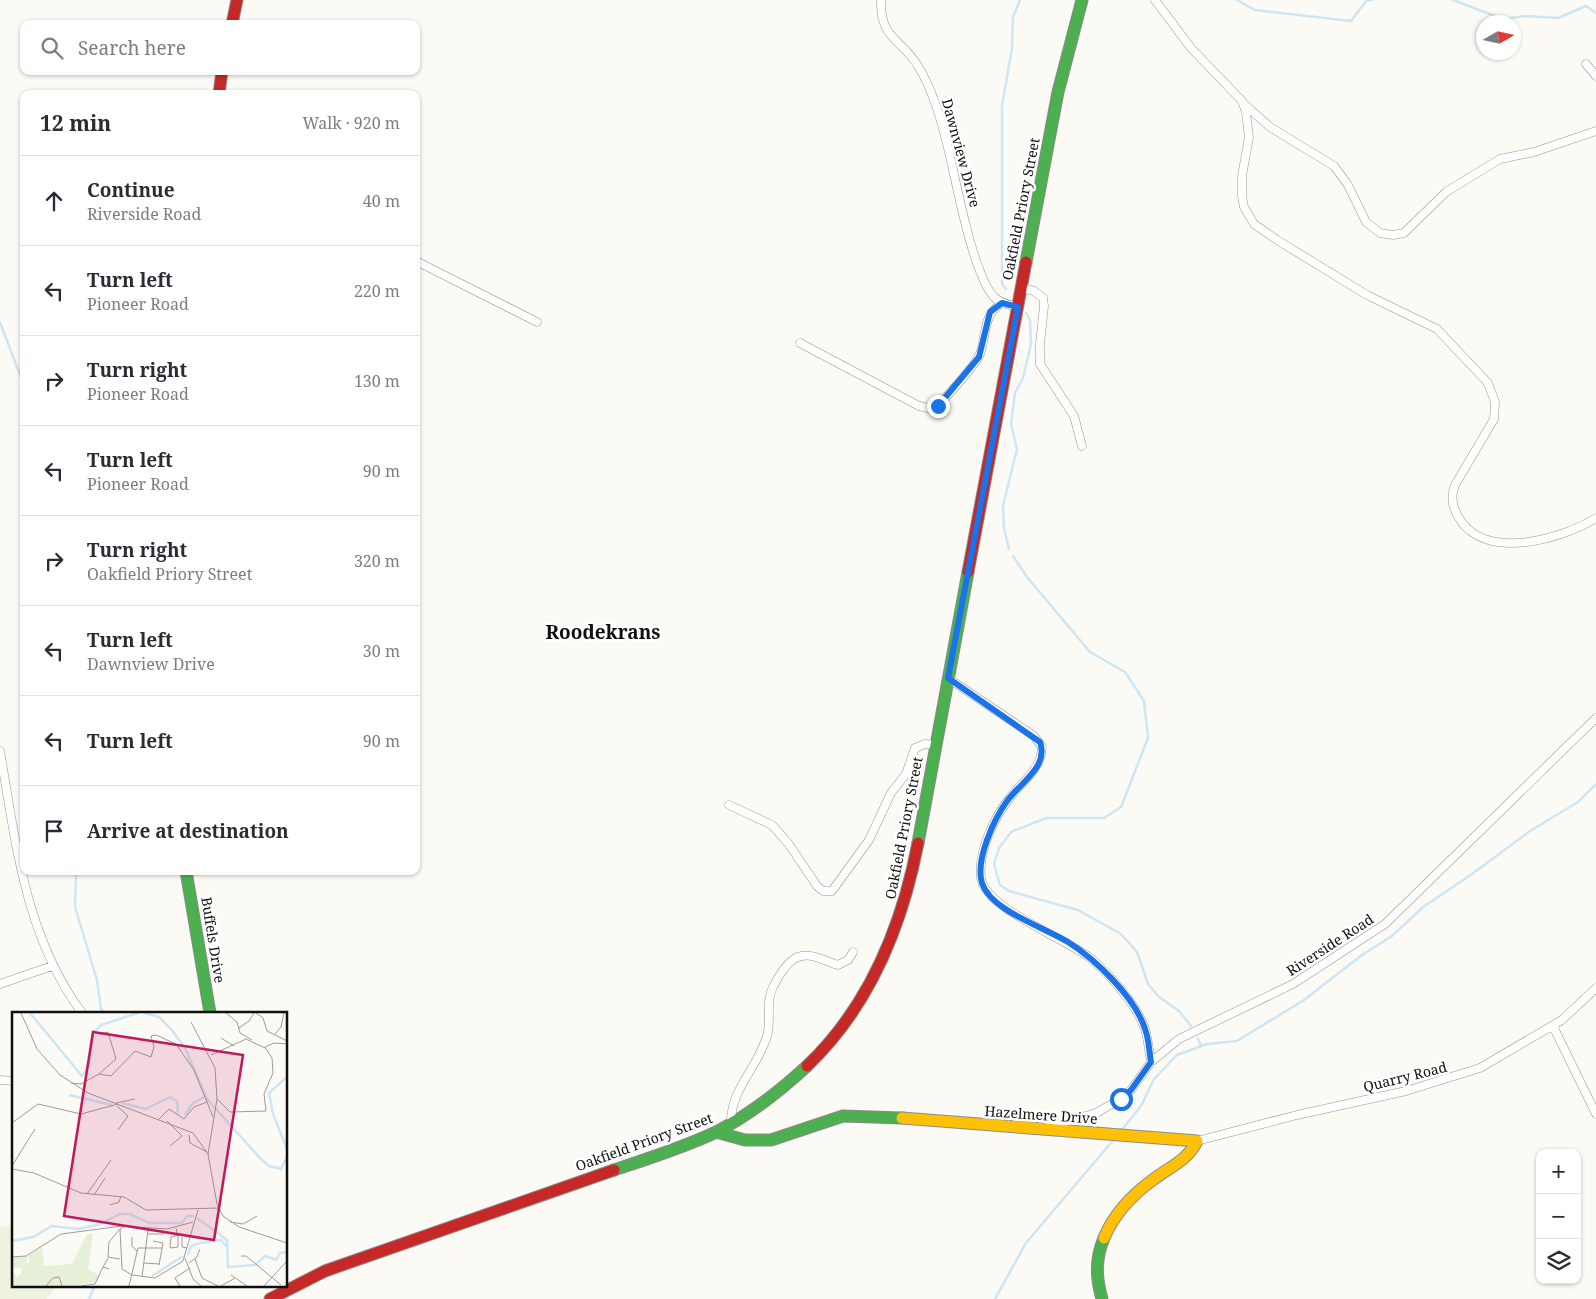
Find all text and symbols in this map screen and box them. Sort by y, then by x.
north arrow [1476,15,1521,60]
search box [20,20,420,75]
icon: search [38,34,66,62]
text: Search here [78,35,186,61]
street label: Dawnview Drive [938,96,985,209]
text: 12 min [40,109,111,137]
text: Walk · 920 m [303,112,400,134]
street label: Oakfield Priory Street [997,136,1044,282]
text: Continue [87,177,175,203]
icon: ahead [40,187,68,215]
text: 40 m [363,190,400,212]
text: Riverside Road [87,203,201,225]
text: Turn left [87,267,173,293]
icon: left [40,277,68,305]
text: 220 m [354,280,400,302]
text: Pioneer Road [87,293,189,315]
text: Turn right [87,357,187,383]
icon: right [40,367,68,395]
text: 130 m [354,370,400,392]
text: Pioneer Road [87,383,189,405]
route end [927,395,950,418]
text: Turn left [87,447,173,473]
icon: left [40,457,68,485]
text: 90 m [363,460,400,482]
text: Pioneer Road [87,473,189,495]
text: Turn right [87,537,187,563]
icon: right [40,547,68,575]
text: 320 m [354,550,400,572]
text: Oakfield Priory Street [87,563,252,585]
district label: Roodekrans [546,619,660,645]
text: Turn left [87,627,173,653]
icon: left [40,637,68,665]
text: 30 m [363,640,400,662]
text: Dawnview Drive [87,653,215,675]
icon: left [40,727,68,755]
text: Turn left [87,728,173,754]
text: 90 m [363,730,400,752]
street label: Oakfield Priory Street [880,755,927,901]
icon: arrive [40,817,68,845]
text: Arrive at destination [87,818,289,844]
street label: Buffels Drive [197,896,230,984]
street label: Riverside Road [1283,909,1377,980]
inset map [12,1012,288,1286]
street label: Quarry Road [1361,1057,1449,1096]
route start [1110,1088,1133,1111]
street label: Hazelmere Drive [984,1101,1098,1128]
street label: Oakfield Priory Street [573,1108,715,1175]
map controls [1536,1149,1581,1284]
button: + [1536,1149,1581,1194]
button: − [1536,1194,1581,1239]
button: layers [1536,1239,1581,1284]

